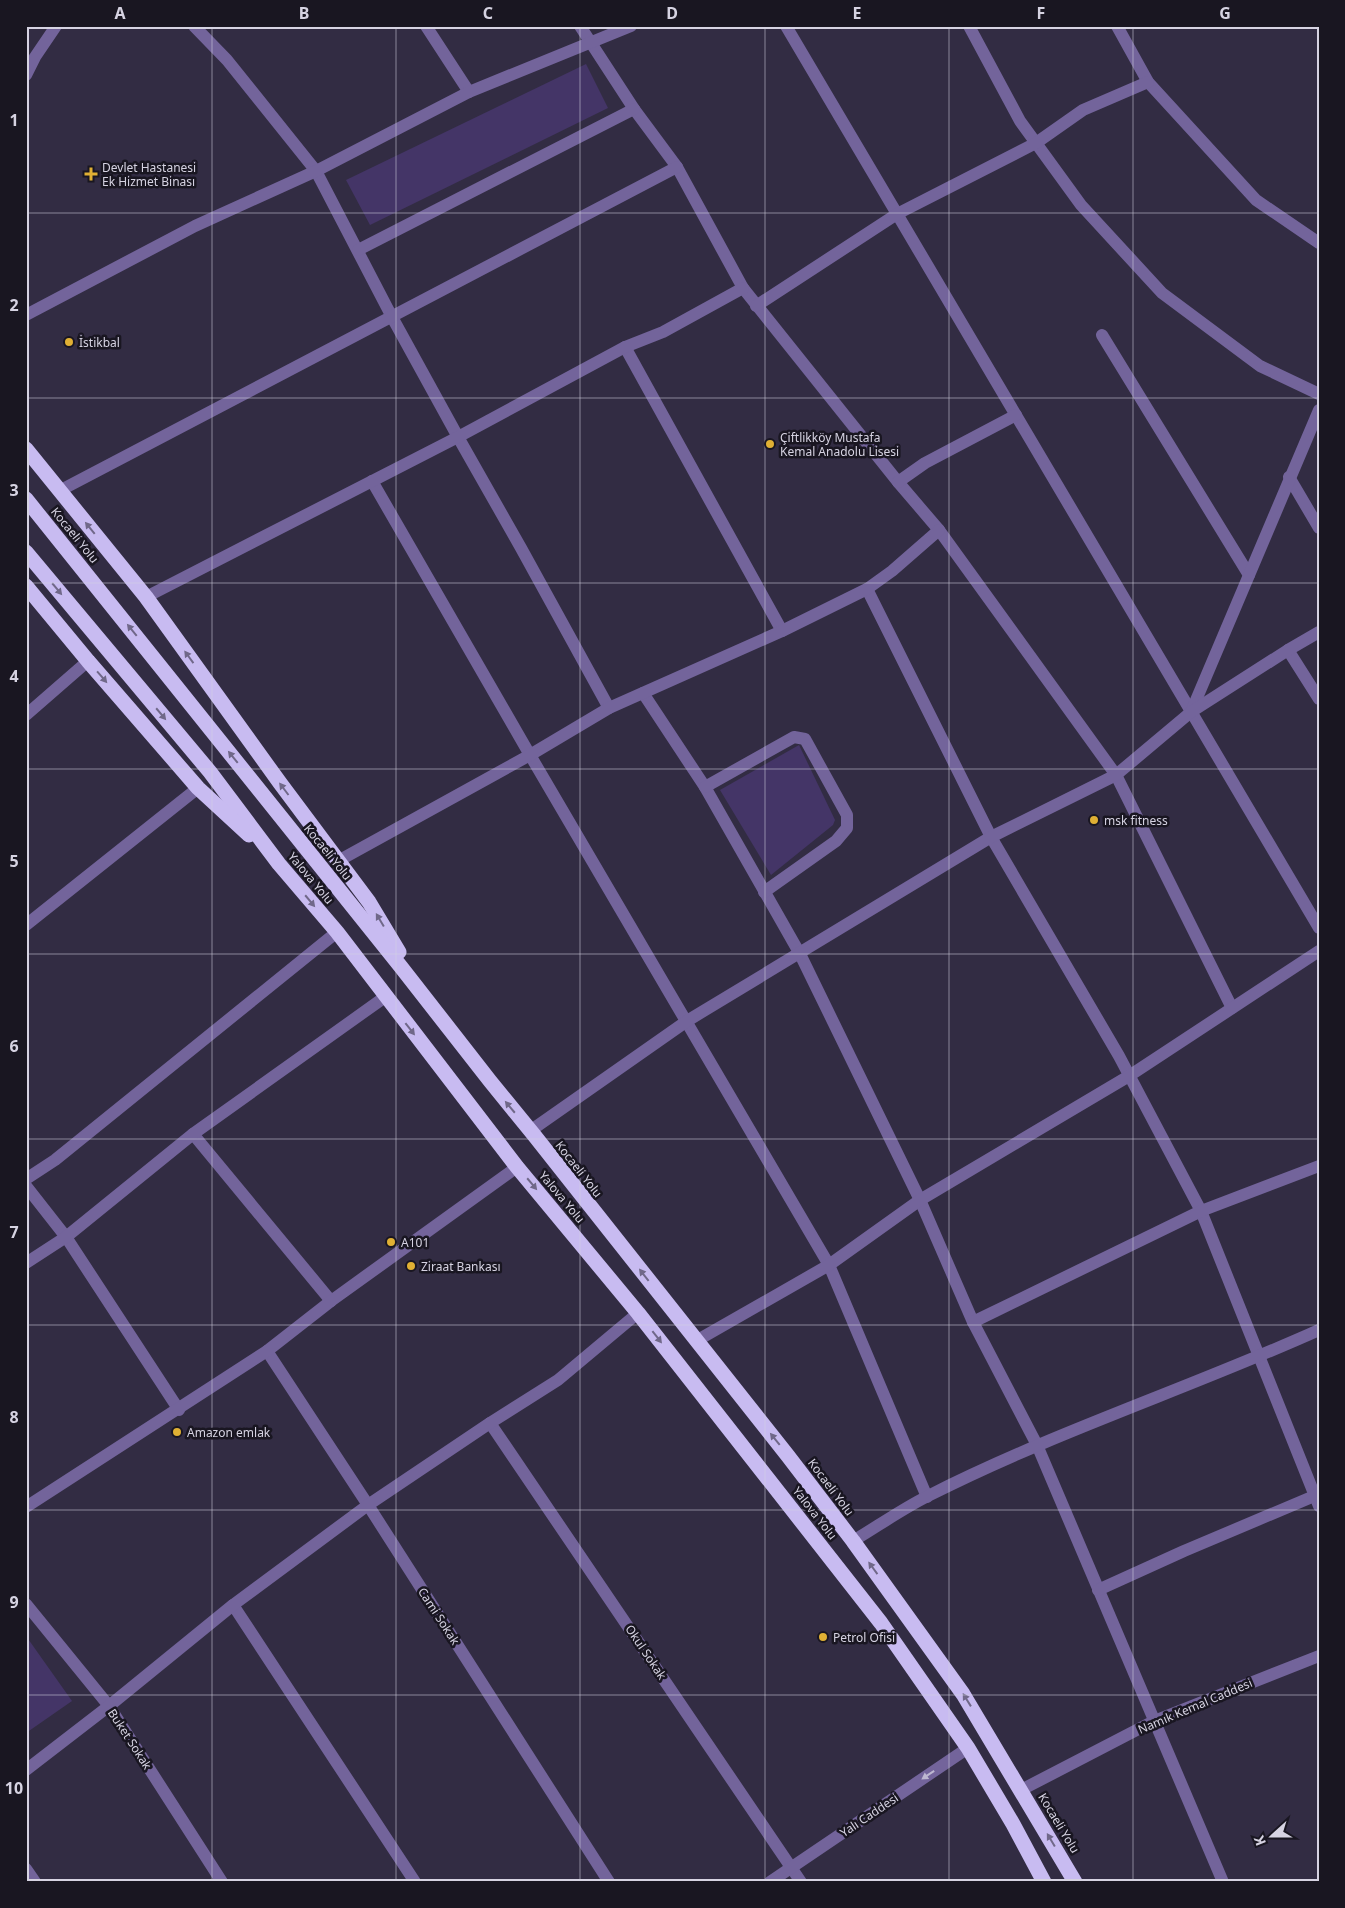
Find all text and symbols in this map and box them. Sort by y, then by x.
text: A [114,2,126,24]
text: B [299,2,309,24]
text: C [483,2,493,24]
text: D [666,2,678,24]
text: E [853,2,862,24]
text: F [1037,2,1045,24]
text: G [1219,2,1231,24]
text: 1 [9,109,19,131]
place label: Devlet Hastanesi Ek Hizmet Binası [102,159,196,190]
marker: Devlet Hastanesi Ek Hizmet Binası [84,167,98,181]
text: 2 [9,294,19,316]
place label: İstikbal [79,334,120,351]
marker: İstikbal [63,336,75,348]
place label: Çiftlikköy Mustafa Kemal Anadolu Lisesi [780,429,899,460]
marker: Çiftlikköy Mustafa Kemal Anadolu Lisesi [764,438,776,450]
text: 3 [9,479,19,501]
street label: Kocaeli̇ Yolu [47,504,103,566]
one-way arrow [84,522,95,535]
one-way arrow [52,582,63,595]
one-way arrow [126,624,137,637]
one-way arrow [184,650,194,664]
text: 4 [9,665,19,687]
one-way arrow [96,671,107,684]
one-way arrow [156,707,167,720]
one-way arrow [228,750,238,764]
one-way arrow [279,782,289,796]
place label: msk fitness [1104,812,1168,829]
marker: msk fitness [1088,814,1100,826]
street label: Kocaeli̇ Yolu [300,821,356,883]
street label: Yalova Yolu [284,848,338,908]
text: 5 [9,850,19,872]
one-way arrow [305,894,316,907]
one-way arrow [375,913,384,926]
one-way arrow [405,1022,416,1035]
text: 6 [9,1035,19,1057]
one-way arrow [505,1100,516,1113]
street label: Kocaeli̇ Yolu [552,1137,606,1201]
street label: Yalova Yolu [535,1167,589,1227]
one-way arrow [526,1178,538,1190]
text: 7 [9,1221,19,1243]
place label: A101 [401,1234,429,1251]
marker: A101 [385,1236,397,1248]
place label: Ziraat Bankası [421,1258,501,1275]
marker: Ziraat Bankası [405,1260,417,1272]
one-way arrow [639,1269,650,1282]
one-way arrow [652,1330,663,1343]
text: 8 [9,1406,19,1428]
place label: Amazon emlak [187,1424,271,1441]
marker: Amazon emlak [171,1426,183,1438]
one-way arrow [769,1432,780,1445]
street label: Kocaeli̇ Yolu [804,1455,858,1519]
street label: Yalova Yolu [789,1483,841,1543]
one-way arrow [868,1561,878,1575]
street label: Cami Sokak [414,1584,464,1648]
text: 9 [9,1591,19,1613]
street label: Okul Sokak [621,1621,671,1683]
place label: Petrol Ofisi [833,1629,895,1646]
marker: Petrol Ofisi [817,1631,829,1643]
street label: Namık Kemal Caddesi [1135,1674,1255,1738]
one-way arrow [962,1694,972,1707]
street label: Buket Sokak [104,1705,156,1773]
one-way arrow [921,1771,934,1780]
text: 10 [5,1777,23,1799]
street label: Yalı Caddesi [837,1789,901,1841]
street label: Kocaeli̇ Yolu [1034,1790,1084,1856]
north arrow [1248,1810,1298,1860]
text: K [1249,1832,1270,1849]
one-way arrow [1046,1833,1055,1846]

